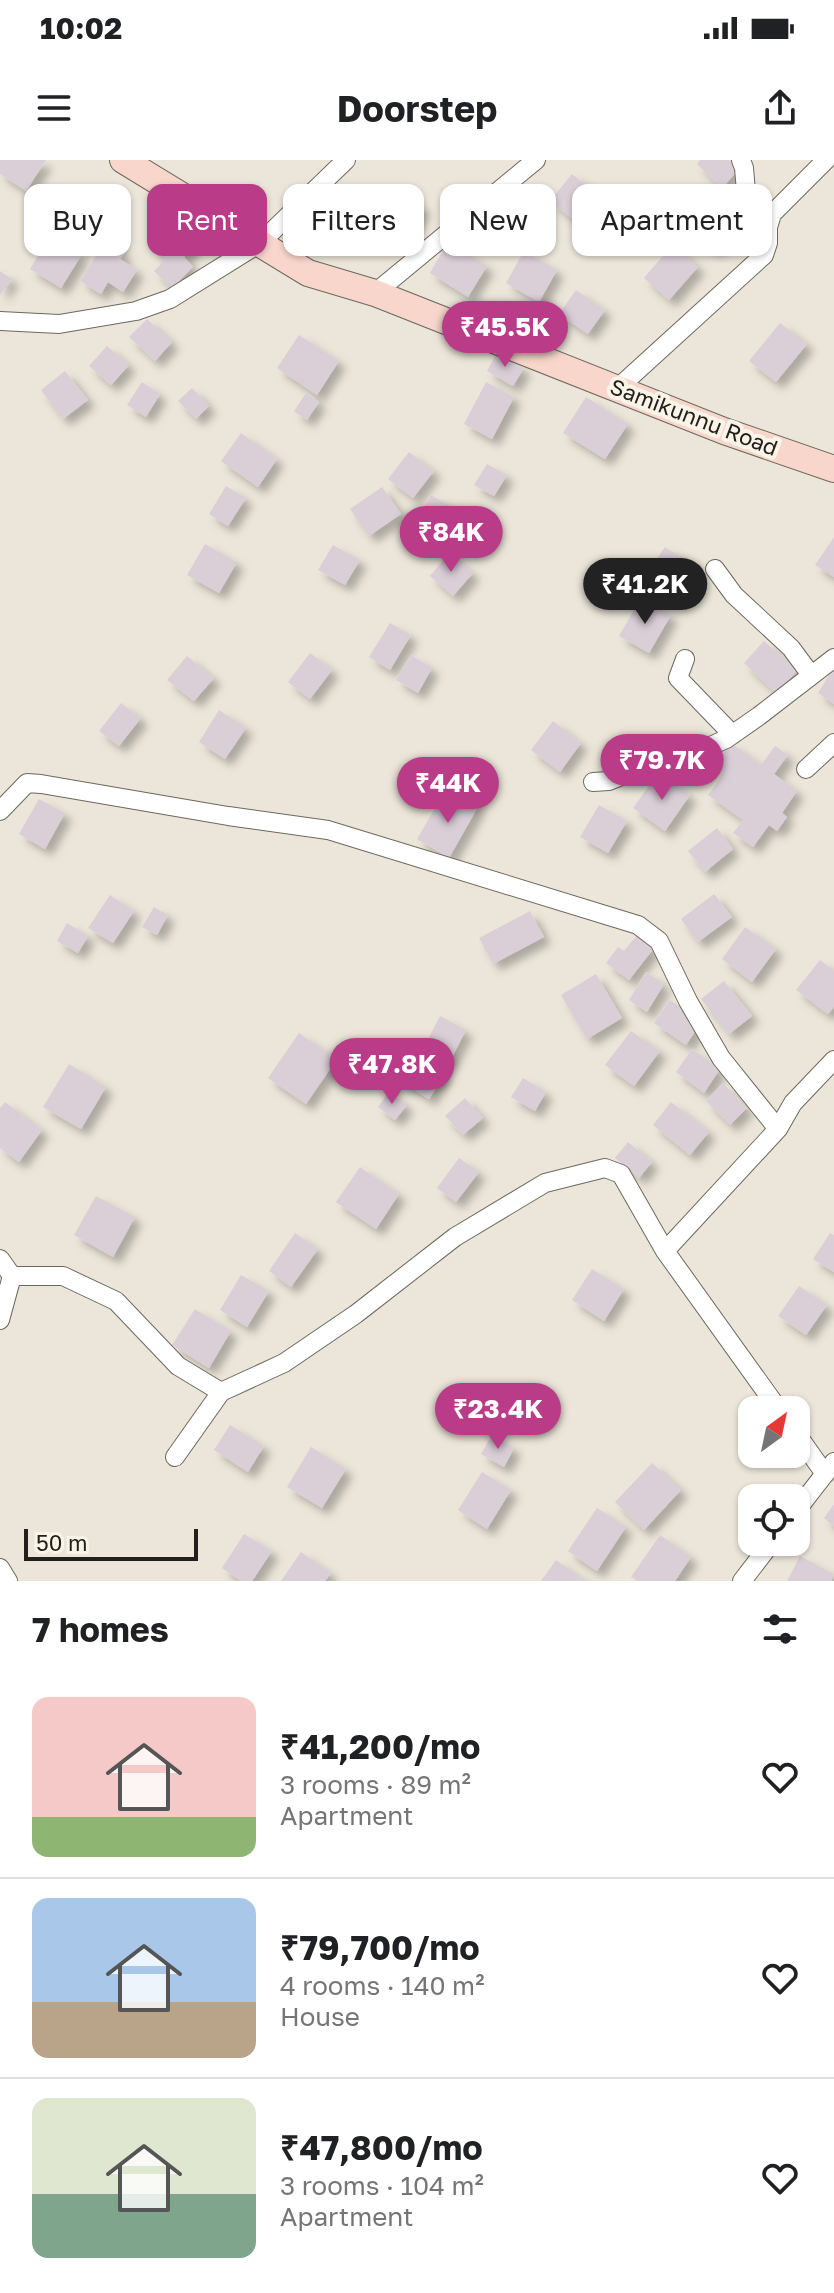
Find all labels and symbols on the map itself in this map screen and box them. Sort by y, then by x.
pin: ₹45.5K [440,301,570,369]
street label: Samikunnu Road [607,372,782,461]
pin: ₹84K [404,506,498,574]
pin: ₹41.2K [580,558,710,626]
pin: ₹79.7K [597,734,727,802]
pin: ₹44K [401,757,495,825]
pin: ₹47.8K [327,1038,457,1106]
pin: ₹23.4K [433,1383,563,1451]
north arrow [738,1396,810,1468]
scale bar [24,1525,198,1561]

